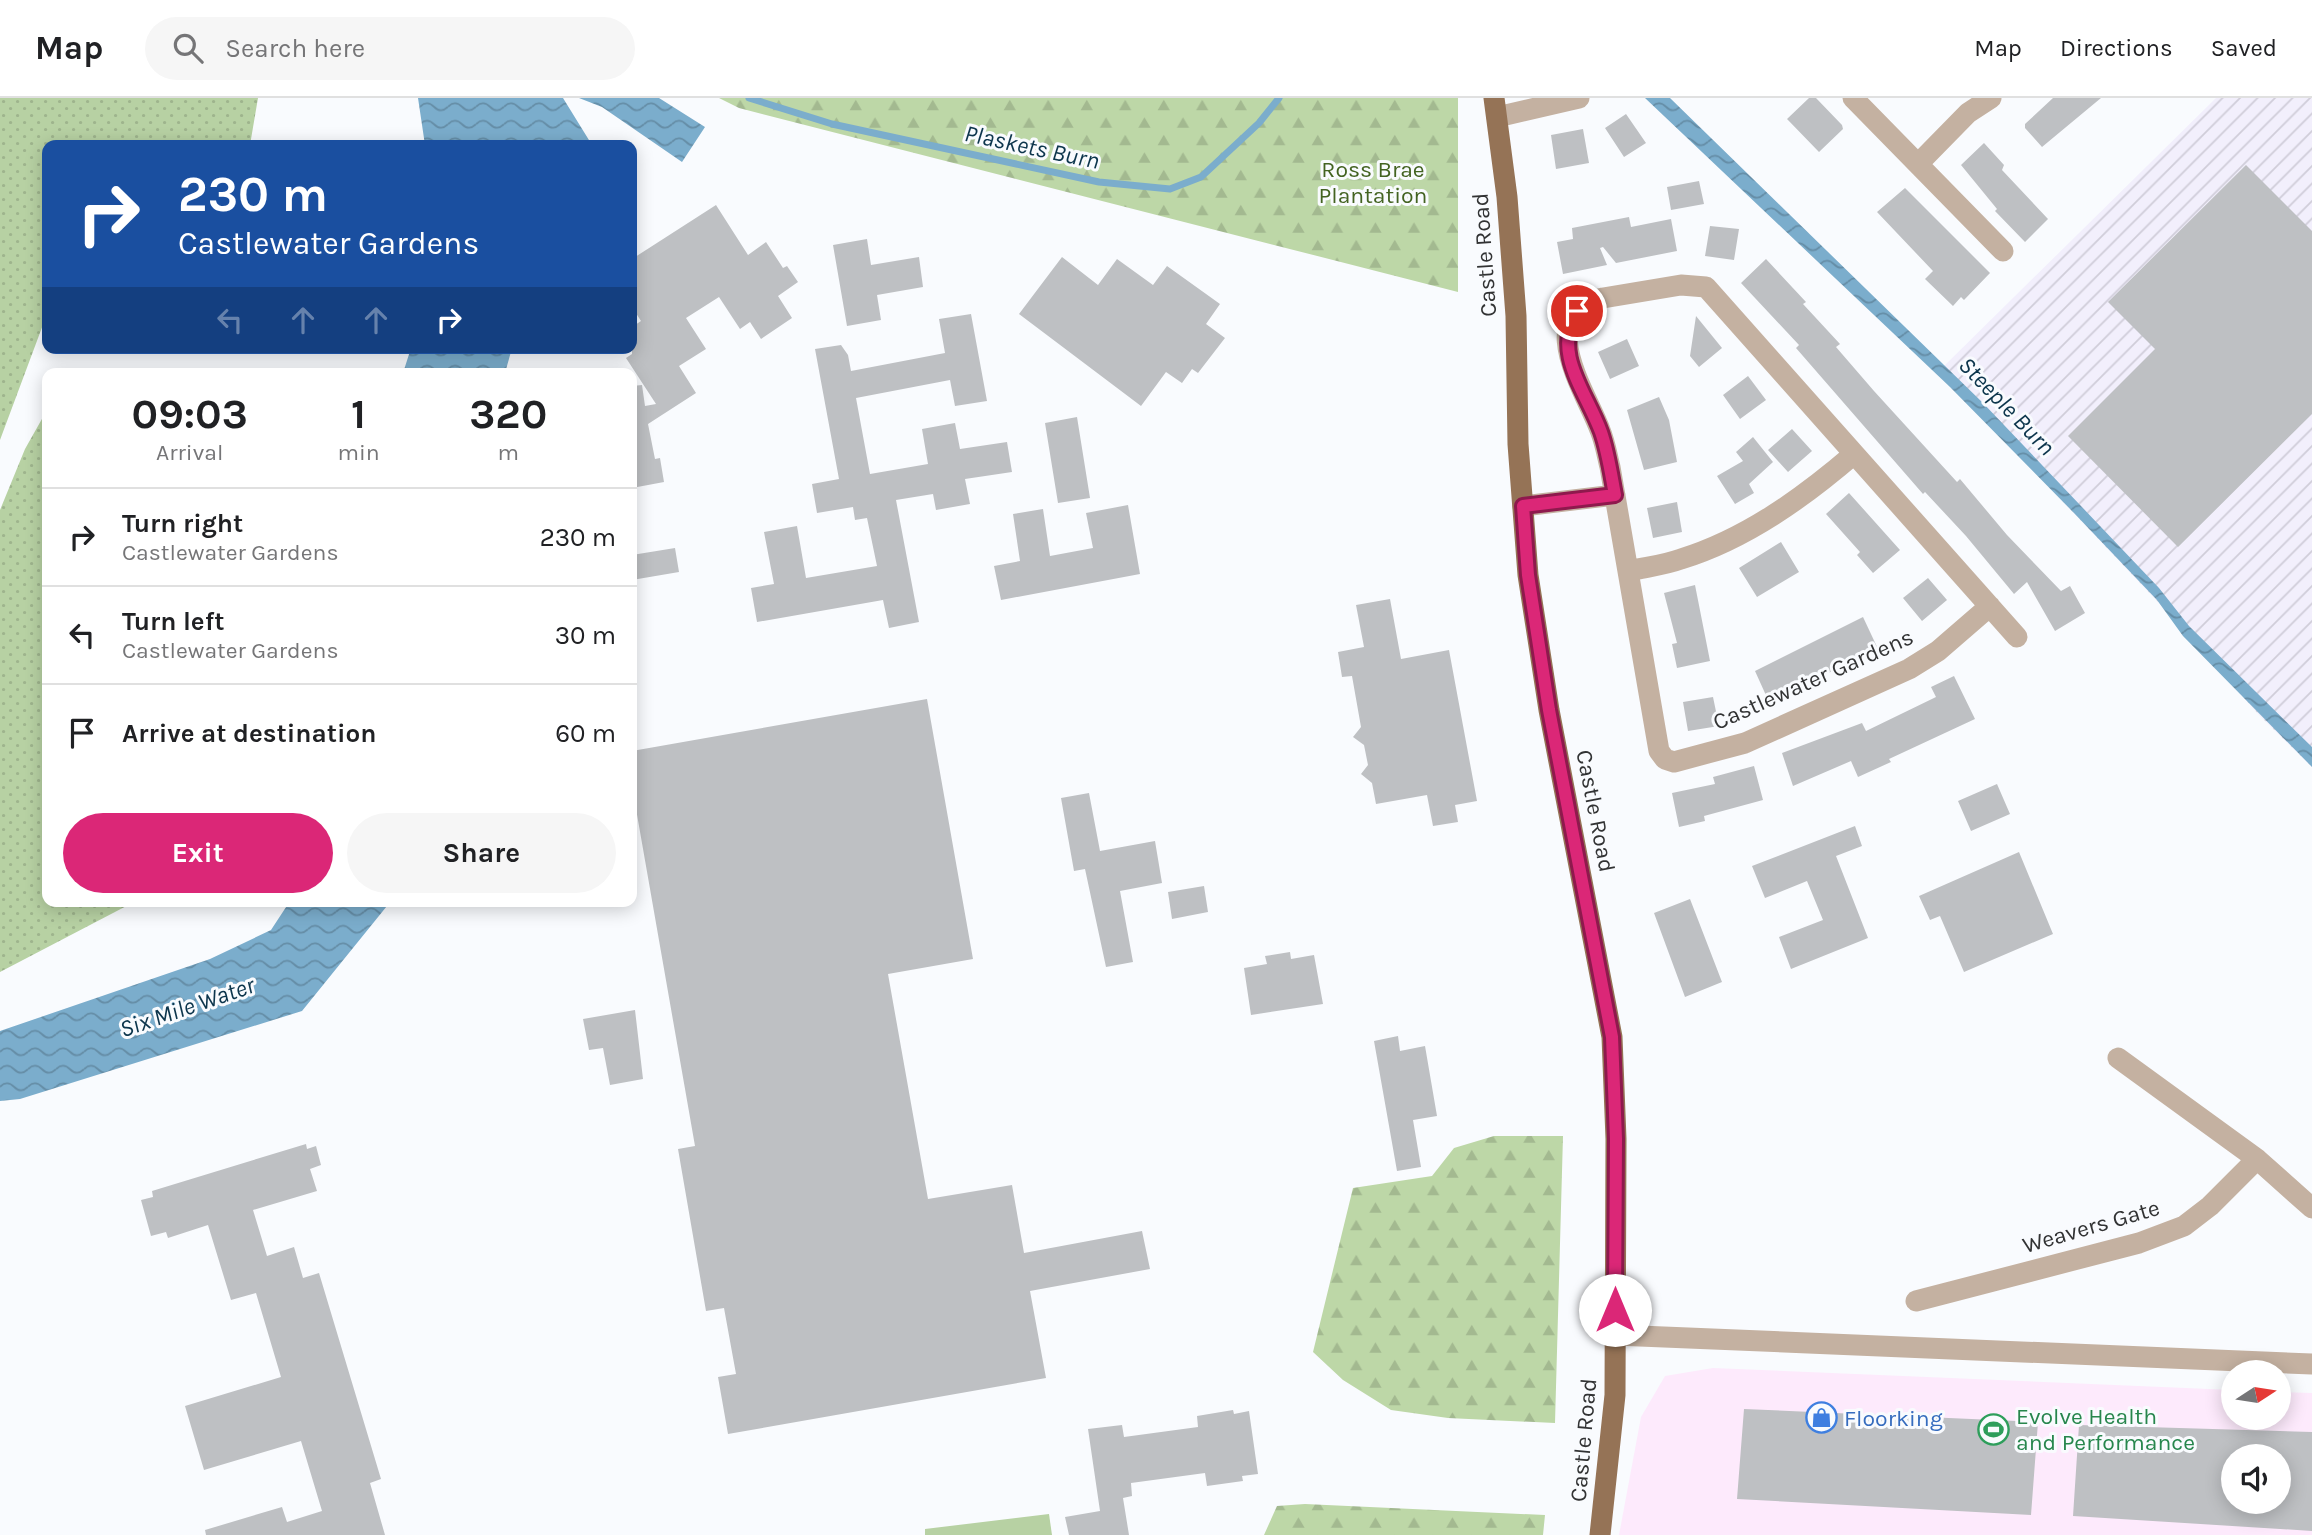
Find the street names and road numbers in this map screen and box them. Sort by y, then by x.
street label: Castle Road [1467,192,1502,318]
street label: Castlewater Gardens [1709,623,1918,736]
street label: Castle Road [1570,748,1621,875]
street label: Weavers Gate [2019,1194,2163,1259]
street label: Castle Road [1565,1377,1602,1503]

